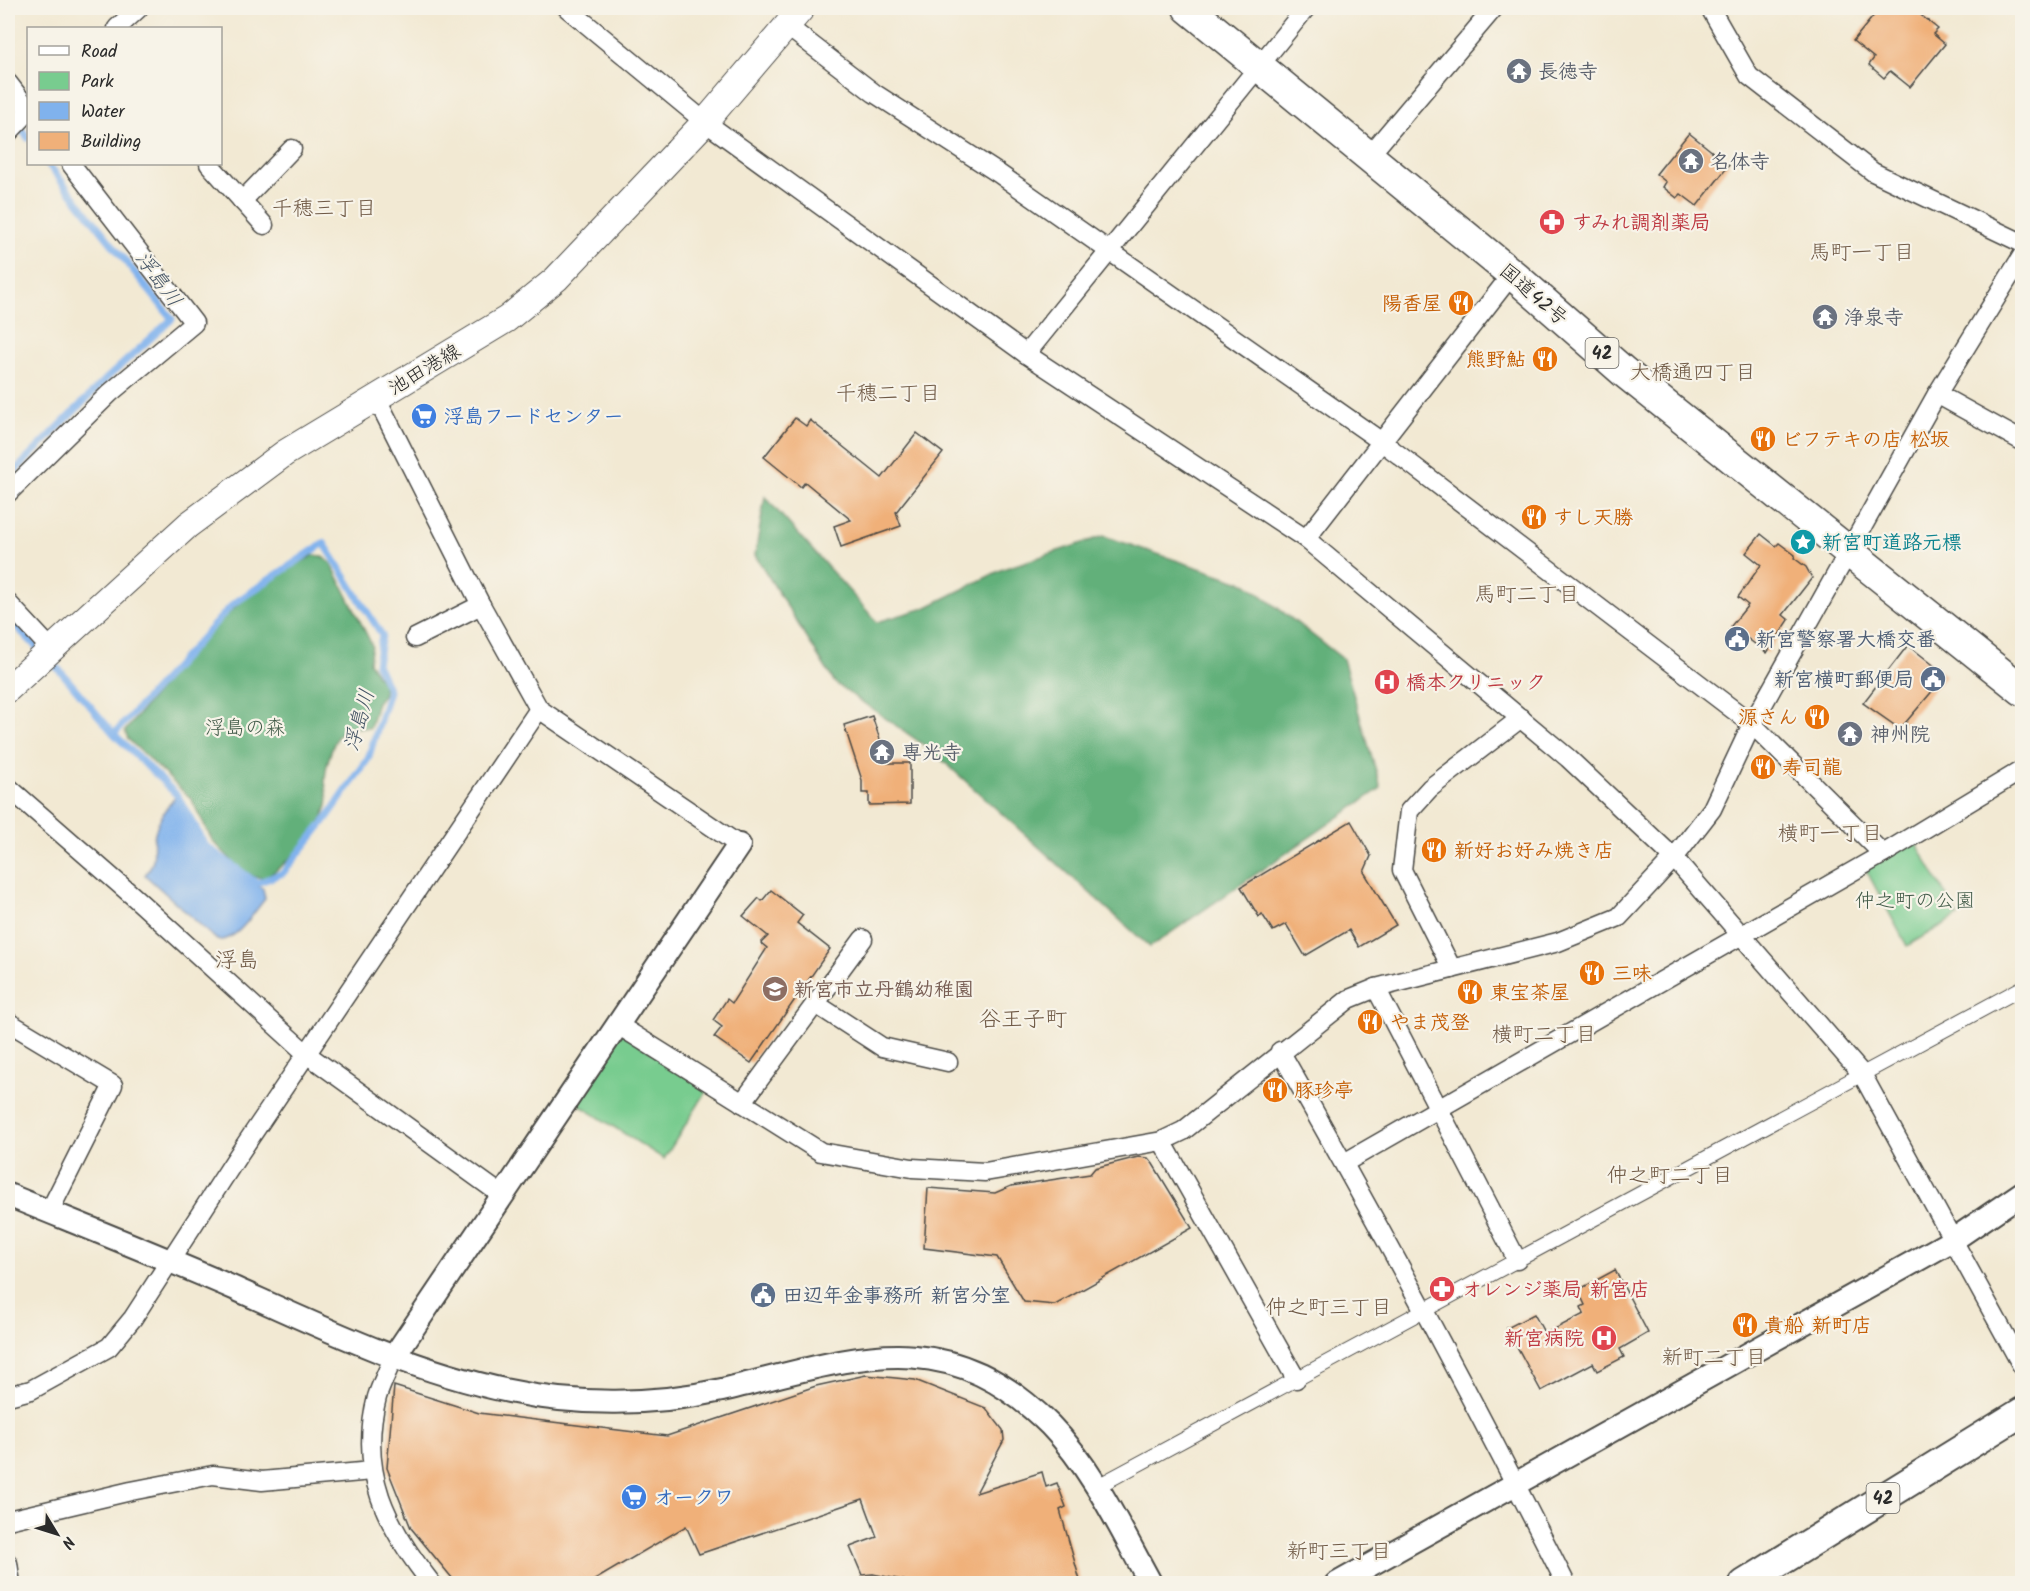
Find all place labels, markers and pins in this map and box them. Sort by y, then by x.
temple icon: 長徳寺 [1504,56,1534,86]
place label: 長徳寺 [1538,57,1598,89]
temple icon: 名体寺 [1676,146,1706,176]
place label: 名体寺 [1710,147,1770,179]
pharmacy icon: すみれ調剤薬局 [1537,207,1567,237]
place label: すみれ調剤薬局 [1572,208,1710,240]
restaurant icon: 陽香屋 [1446,288,1476,318]
place label: 陽香屋 [1382,289,1442,321]
temple icon: 浄泉寺 [1810,302,1840,332]
place label: 浄泉寺 [1844,303,1904,335]
restaurant icon: 熊野鮎 [1530,344,1560,374]
place label: 熊野鮎 [1466,345,1526,377]
supermarket icon: 浮島フードセンター [409,401,439,431]
place label: 浮島フードセンター [444,402,624,434]
restaurant icon: ビフテキの店 松坂 [1748,424,1778,454]
place label: ビフテキの店 松坂 [1782,425,1950,457]
restaurant icon: すし天勝 [1519,502,1549,532]
place label: すし天勝 [1553,503,1633,535]
place icon: 新宮町道路元標 [1788,527,1818,557]
place label: 新宮町道路元標 [1822,528,1962,560]
public building icon: 新宮警察署大橋交番 [1722,624,1752,654]
place label: 新宮警察署大橋交番 [1756,625,1936,657]
public building icon: 新宮横町郵便局 [1918,664,1948,694]
place label: 新宮横町郵便局 [1774,665,1914,697]
hospital icon: 橋本クリニック [1372,667,1402,697]
place label: 橋本クリニック [1406,668,1546,700]
restaurant icon: 源さん [1802,702,1832,732]
place label: 源さん [1738,703,1798,735]
temple icon: 神州院 [1835,719,1865,749]
place label: 神州院 [1870,720,1930,752]
temple icon: 専光寺 [867,737,897,767]
place label: 専光寺 [902,738,962,770]
restaurant icon: 寿司龍 [1748,752,1778,782]
place label: 寿司龍 [1782,753,1842,785]
restaurant icon: 新好お好み焼き店 [1419,835,1449,865]
place label: 新好お好み焼き店 [1454,836,1614,868]
restaurant icon: 三味 [1577,958,1607,988]
place label: 三味 [1612,959,1652,991]
school or university icon: 新宮市立丹鶴幼稚園 [760,974,790,1004]
place label: 新宮市立丹鶴幼稚園 [794,975,974,1007]
restaurant icon: 東宝茶屋 [1455,977,1485,1007]
place label: 東宝茶屋 [1490,978,1570,1010]
restaurant icon: やま茂登 [1355,1007,1385,1037]
place label: やま茂登 [1390,1008,1470,1040]
restaurant icon: 豚珍亭 [1260,1075,1290,1105]
place label: 豚珍亭 [1294,1076,1354,1108]
pharmacy icon: オレンジ薬局 新宮店 [1427,1274,1457,1304]
place label: オレンジ薬局 新宮店 [1462,1275,1650,1307]
public building icon: 田辺年金事務所 新宮分室 [748,1280,778,1310]
place label: 田辺年金事務所 新宮分室 [783,1281,1011,1313]
restaurant icon: 貴船 新町店 [1730,1310,1760,1340]
place label: 貴船 新町店 [1764,1311,1872,1343]
hospital icon: 新宮病院 [1589,1323,1619,1353]
place label: 新宮病院 [1504,1324,1584,1356]
supermarket icon: オークワ [619,1482,649,1512]
place label: オークワ [654,1483,734,1515]

